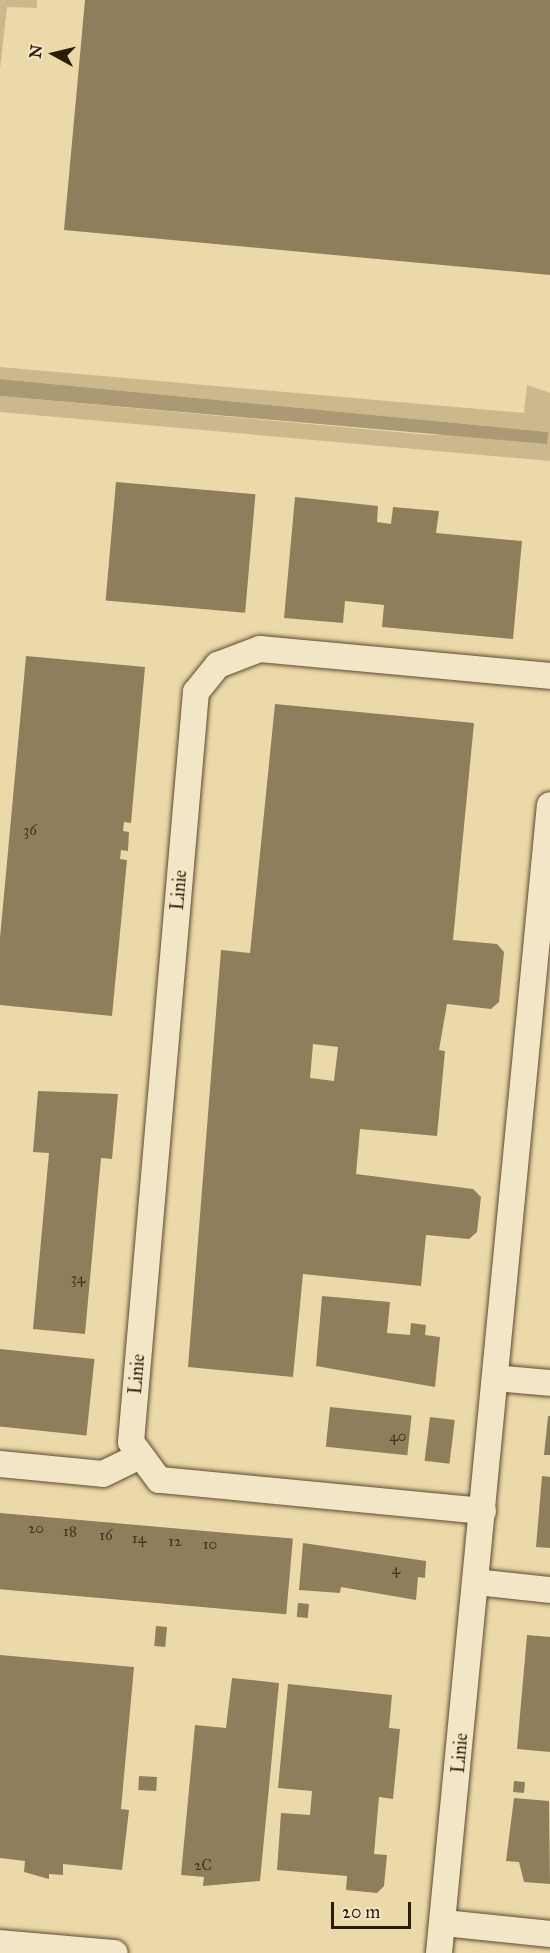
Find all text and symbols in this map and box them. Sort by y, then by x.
north arrow [24,24,84,84]
text: N [25,43,46,59]
house number: 36 [23,822,37,840]
street label: Linie [166,869,192,911]
house number: 34 [71,1270,85,1288]
street label: Linie [124,1353,150,1395]
house number: 40 [389,1428,407,1446]
house number: 20 [28,1520,44,1538]
house number: 18 [63,1523,77,1541]
house number: 16 [99,1527,113,1545]
house number: 14 [132,1530,146,1548]
house number: 12 [168,1533,182,1551]
house number: 10 [203,1536,217,1554]
house number: 4 [392,1561,400,1579]
street label: Linie [447,1732,473,1774]
house number: 2C [194,1857,212,1875]
scale bar [334,1890,414,1928]
text: 20 m [342,1901,380,1923]

